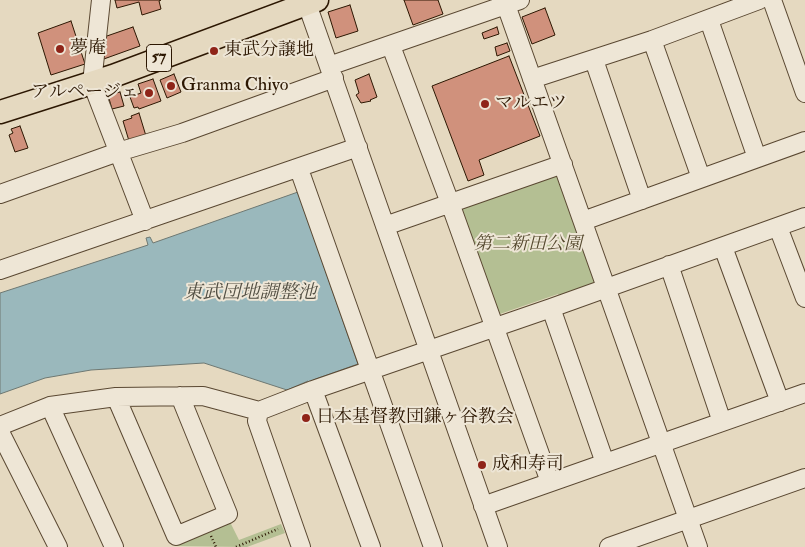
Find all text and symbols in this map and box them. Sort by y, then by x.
place label: 夢庵 [70,38,106,60]
place label: 東武分譲地 [224,40,314,62]
marker: 夢庵 [54,43,66,55]
road number: 57 [146,44,172,72]
marker: 東武分譲地 [208,45,220,57]
place label: Granma Chiyo [181,75,288,97]
marker: Granma Chiyo [165,80,177,92]
place label: アルページェ [31,82,139,104]
marker: アルページェ [143,87,155,99]
place label: マルエツ [495,93,567,115]
marker: マルエツ [479,98,491,110]
park label: 第二新田公園 [474,234,582,256]
water label: 東武団地調整池 [184,283,316,305]
place label: 日本基督教団鎌ヶ谷教会 [316,407,514,429]
marker: 日本基督教団鎌ヶ谷教会 [300,412,312,424]
place label: 成和寿司 [492,454,564,476]
marker: 成和寿司 [476,459,488,471]

